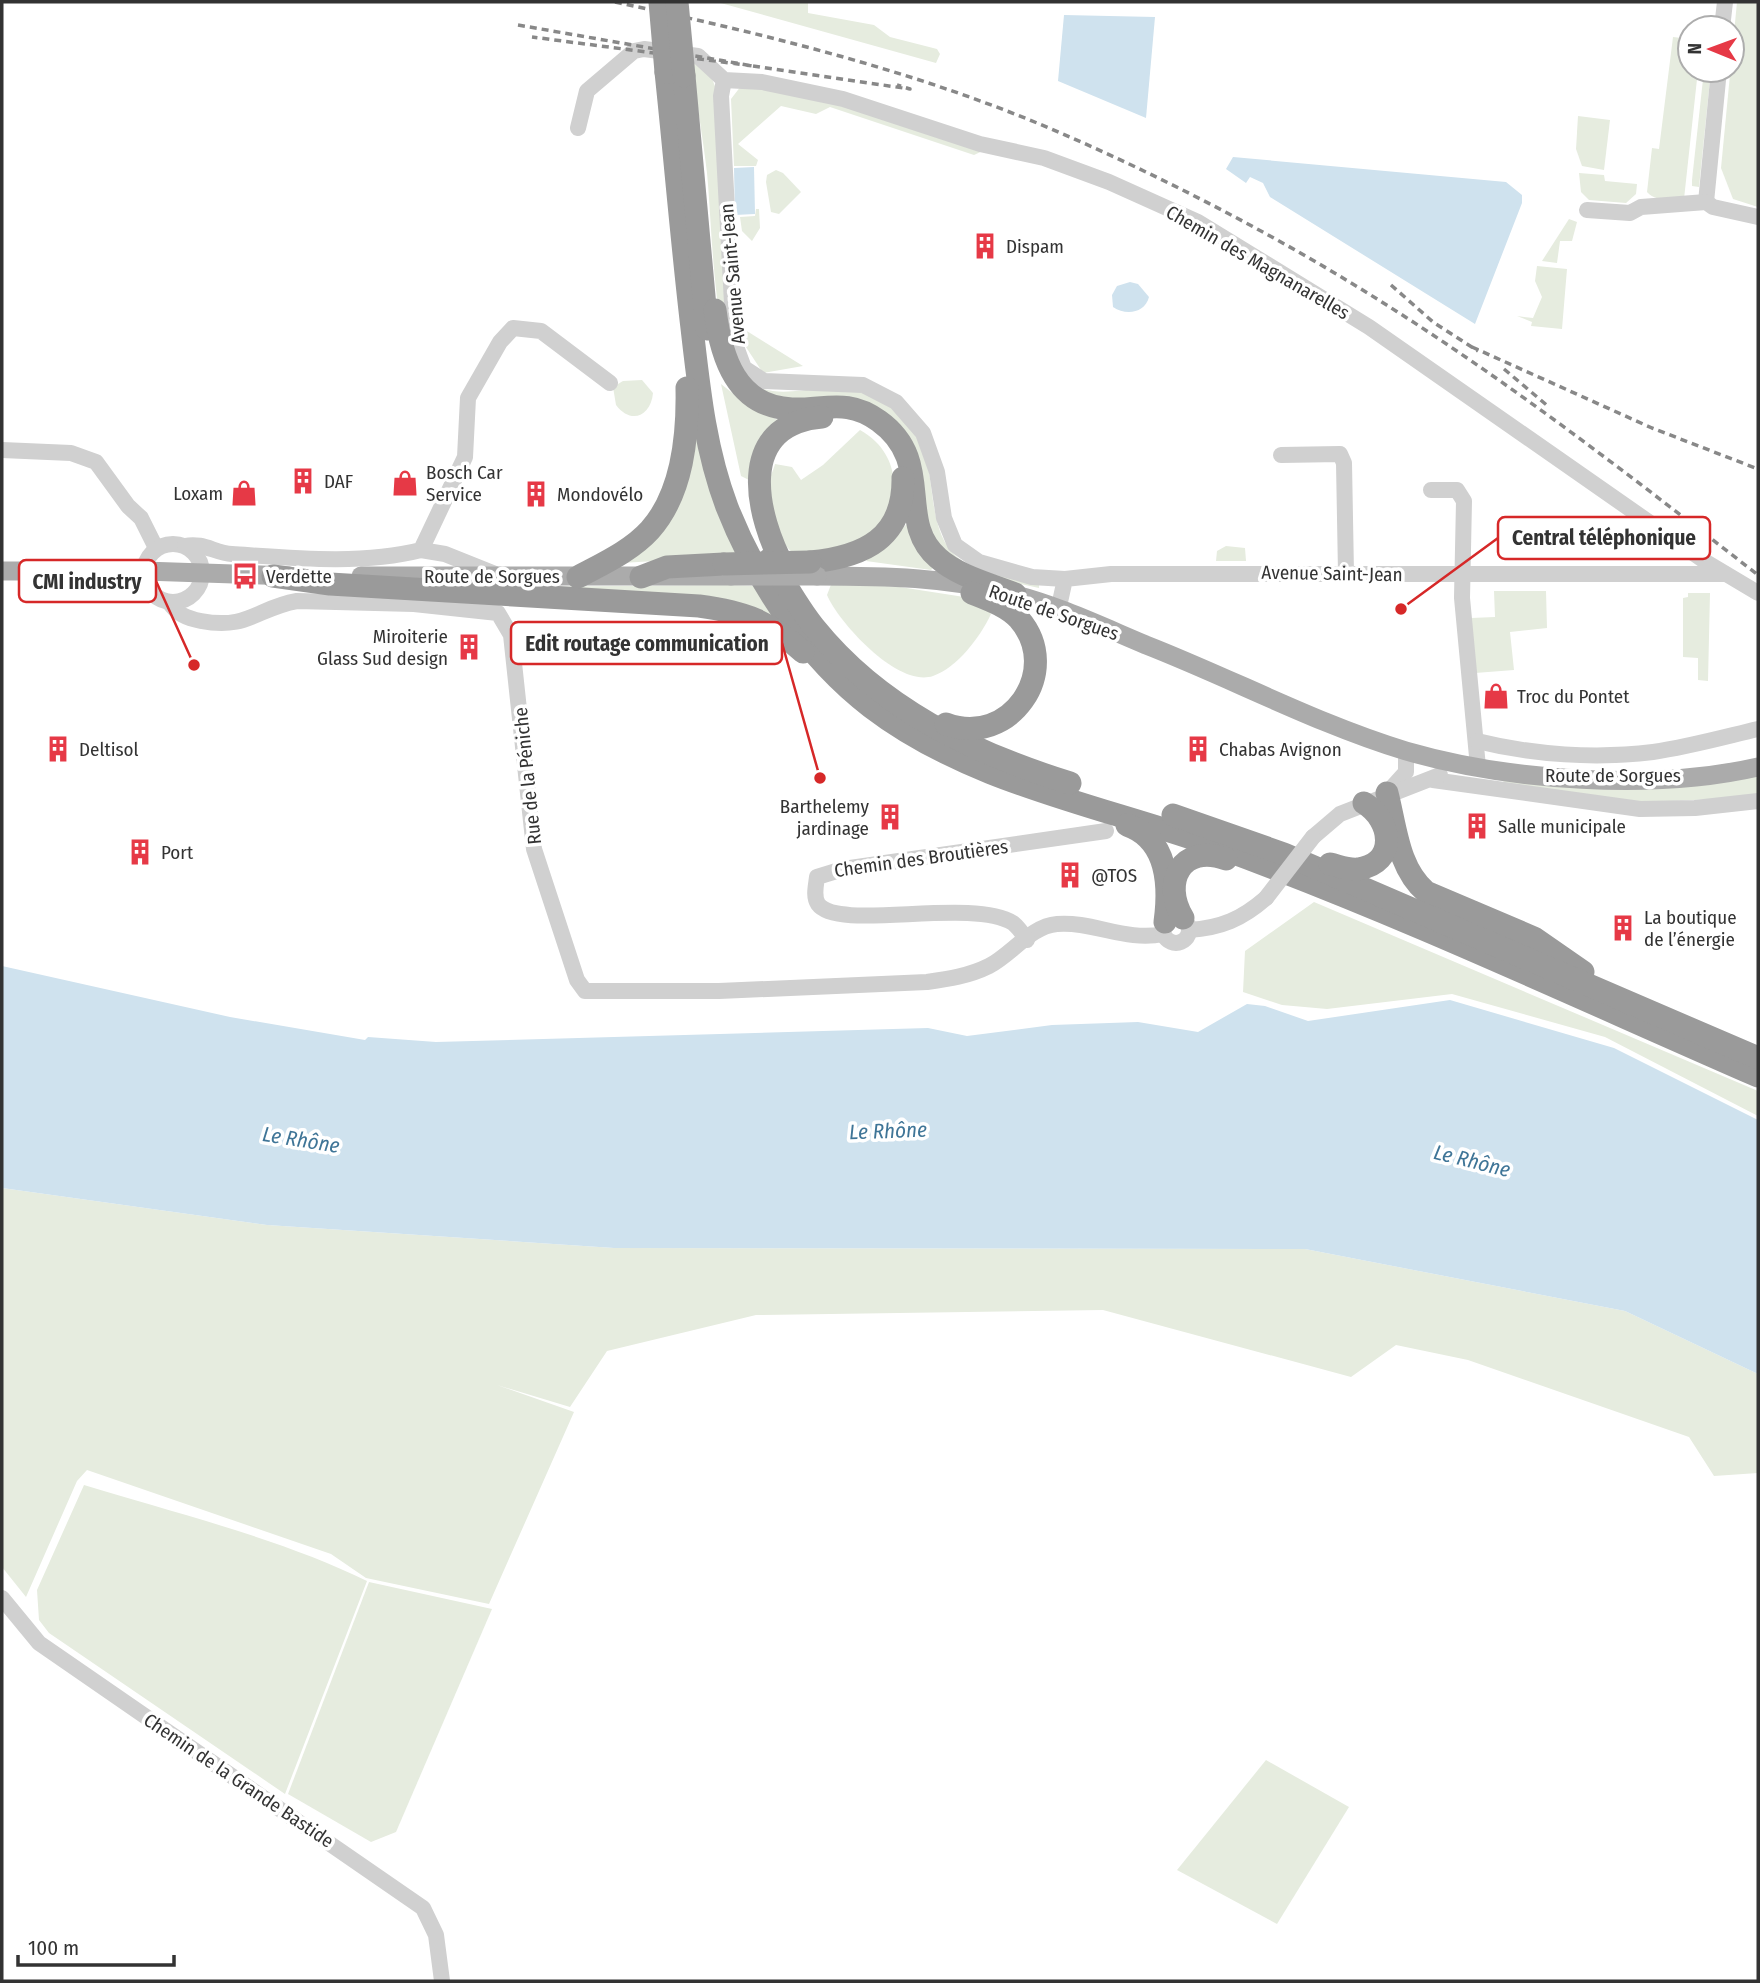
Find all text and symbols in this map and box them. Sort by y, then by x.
north arrow [1676,14,1746,84]
text: N [1683,43,1706,55]
street label: Chemin des Magnanarelles [1162,200,1354,324]
street label: Avenue Saint-Jean [715,203,750,345]
building icon: Dispam [970,231,1000,261]
place label: Dispam [1006,235,1064,258]
place label: Bosch Car Service [426,461,503,506]
building icon: DAF [288,466,318,496]
shop icon: Bosch Car Service [390,468,420,498]
place label: DAF [324,470,353,493]
shop icon: Loxam [229,478,259,508]
building icon: Mondovélo [521,479,551,509]
place label: Loxam [173,482,223,505]
place label: Mondovélo [557,483,643,506]
callout: Central téléphonique [1498,517,1710,559]
text: Central téléphonique [1512,525,1696,551]
callout: CMI industry [19,560,156,602]
bus stop icon: Verdette [230,561,260,591]
street label: Avenue Saint-Jean [1261,561,1403,586]
place label: Verdette [266,565,332,588]
street label: Route de Sorgues [424,565,560,588]
text: CMI industry [32,569,143,595]
street label: Route de Sorgues [986,579,1122,645]
callout: Edit routage communication [511,622,782,664]
place label: Miroiterie Glass Sud design [317,625,448,670]
text: Edit routage communication [525,631,769,657]
building icon: Miroiterie Glass Sud design [454,632,484,662]
shop icon: Troc du Pontet [1481,681,1511,711]
place label: Troc du Pontet [1517,685,1630,708]
street label: Rue de la Péniche [509,706,546,846]
building icon: Deltisol [43,734,73,764]
building icon: Chabas Avignon [1183,734,1213,764]
place label: Deltisol [79,738,139,761]
place label: Chabas Avignon [1219,738,1342,761]
street label: Route de Sorgues [1545,764,1681,787]
place label: Barthelemy jardinage [780,795,870,840]
building icon: Barthelemy jardinage [875,802,905,832]
building icon: Salle municipale [1462,811,1492,841]
place label: Salle municipale [1498,815,1626,838]
street label: Chemin des Broutières [833,835,1009,882]
building icon: Port [125,837,155,867]
place label: Port [161,841,194,864]
building icon: @TOS [1055,860,1085,890]
place label: @TOS [1091,864,1137,887]
place label: La boutique de l’énergie [1644,906,1737,951]
building icon: La boutique de l’énergie [1608,913,1638,943]
water label: Le Rhône [849,1117,927,1145]
water label: Le Rhône [261,1121,342,1159]
water label: Le Rhône [1431,1139,1513,1183]
street label: Chemin de la Grande Bastide [139,1708,338,1853]
scale bar [18,1924,173,1968]
text: 100 m [28,1935,79,1961]

